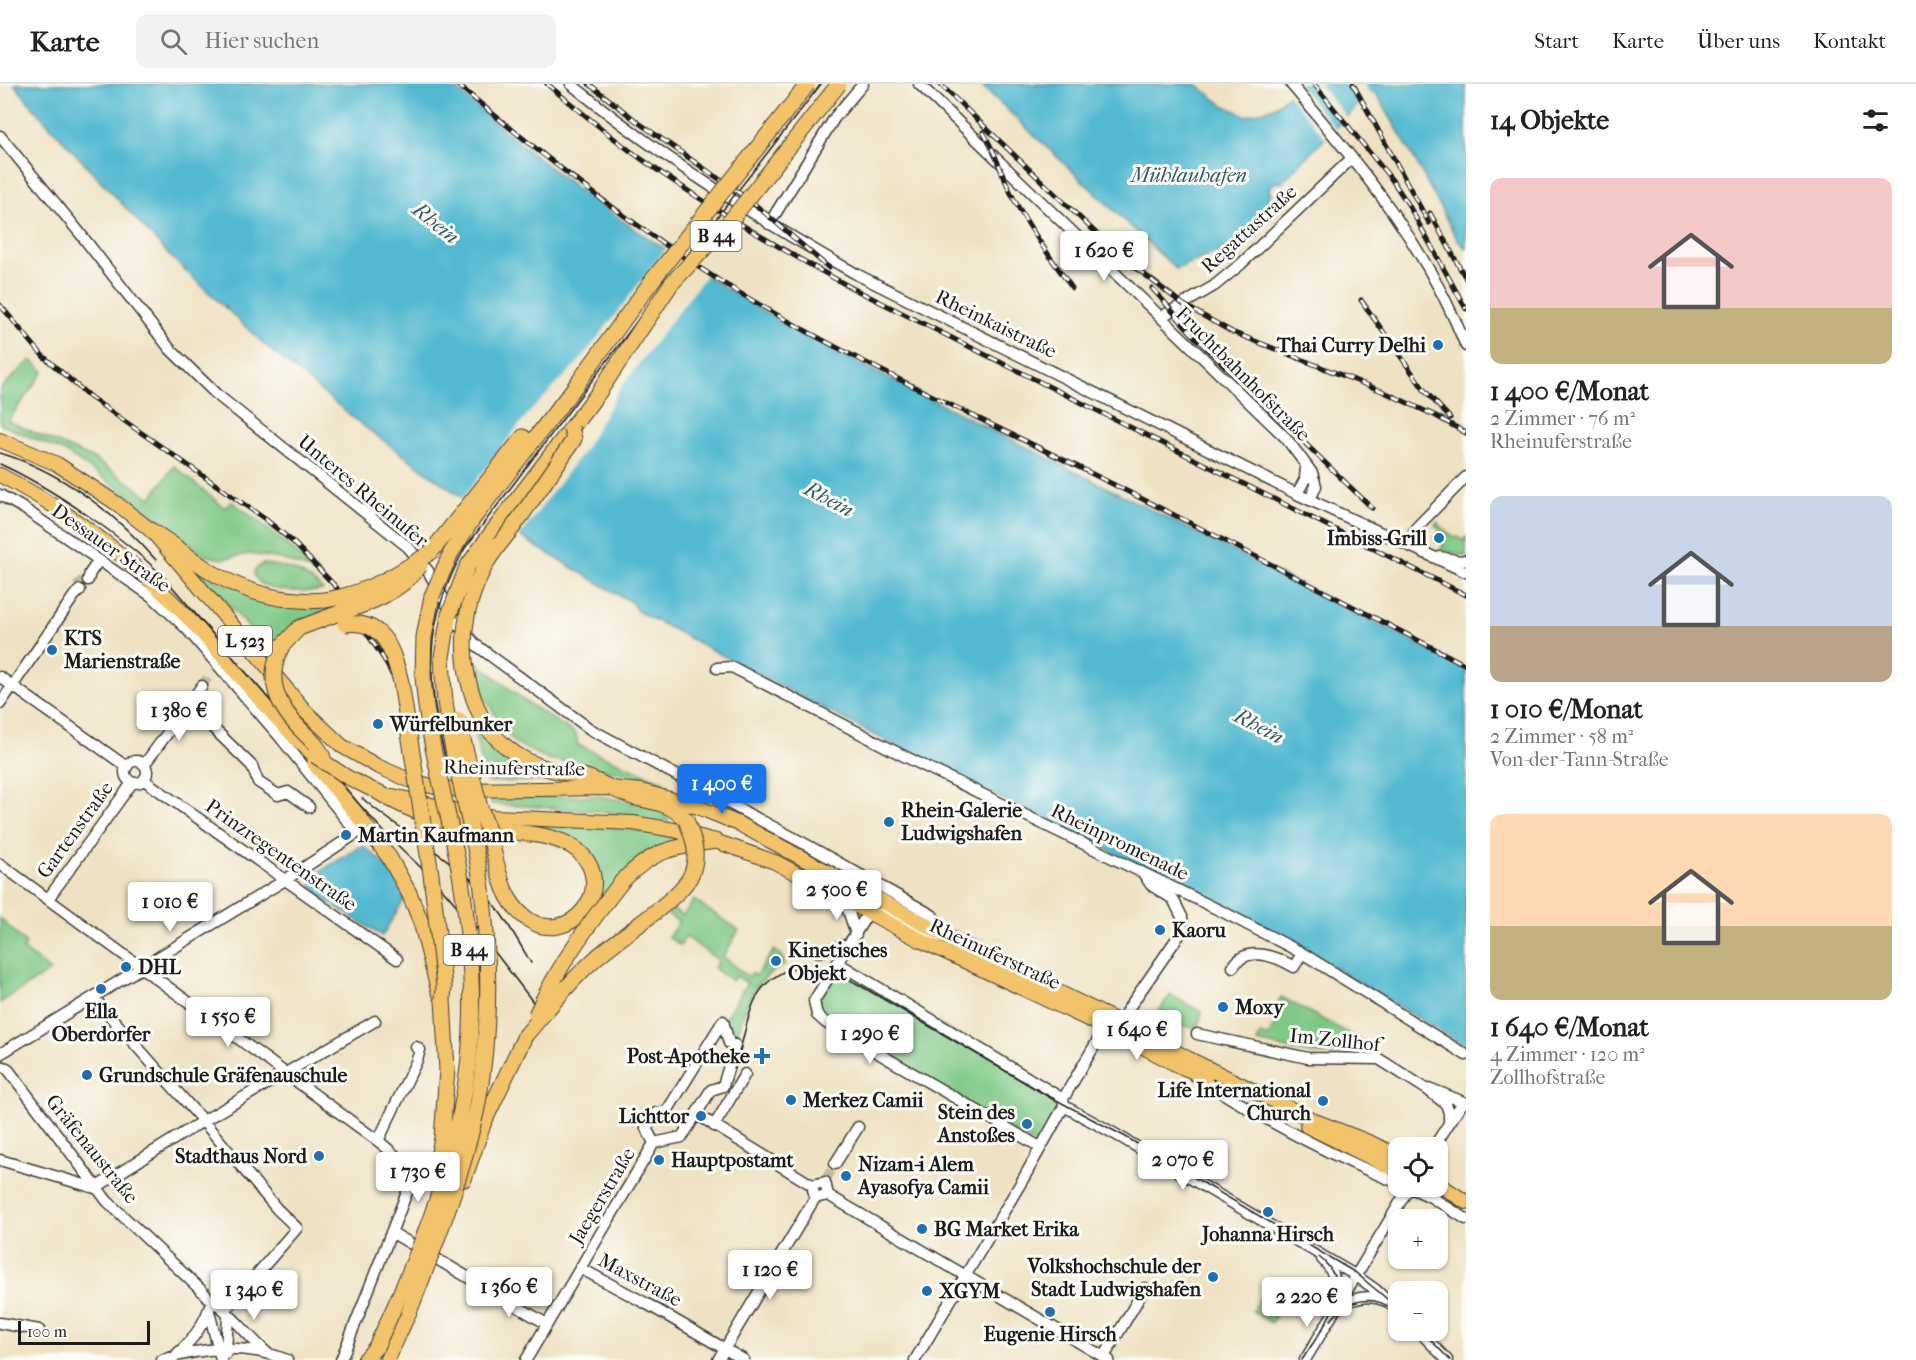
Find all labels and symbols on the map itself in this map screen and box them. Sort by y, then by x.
water label: Mühlauhafen [1129,163,1247,187]
street label: Regattastraße [1196,180,1302,278]
water label: Rhein [407,196,464,249]
road number: B 44 [690,221,742,251]
pin: 1 620 € [1049,231,1159,282]
street label: Rheinkaistraße [932,285,1060,363]
street label: Fruchtbahnhofstraße [1171,302,1315,446]
place label: Thai Curry Delhi [1276,334,1427,357]
marker: Thai Curry Delhi [1431,338,1445,352]
street label: Unteres Rheinufer [293,430,433,552]
water label: Rhein [799,475,858,522]
street label: Dessauer Straße [47,499,175,597]
place label: Imbiss-Grill [1327,527,1427,550]
marker: Imbiss-Grill [1432,531,1446,545]
road number: L 523 [218,626,272,656]
place label: KTS Marienstraße [63,627,181,673]
marker: KTS Marienstraße [45,643,59,657]
pin: 1 380 € [124,691,234,742]
water label: Rhein [1229,702,1288,749]
place label: Würfelbunker [389,713,513,736]
marker: Würfelbunker [371,717,385,731]
street label: Rheinuferstraße [443,755,585,781]
pin: 1 400 € [667,764,777,815]
street label: Gartenstraße [32,777,118,883]
street label: Prinzregentenstraße [201,794,361,916]
place label: Rhein-Galerie Ludwigshafen [901,799,1022,845]
street label: Rheinpromenade [1047,799,1193,885]
marker: Rhein-Galerie Ludwigshafen [882,815,896,829]
place label: Martin Kaufmann [357,824,514,847]
marker: Martin Kaufmann [339,828,353,842]
pin: 2 500 € [782,870,892,921]
pin: 1 010 € [115,882,225,933]
street label: Rheinuferstraße [926,914,1064,994]
place label: Kaoru [1172,919,1227,942]
marker: Kaoru [1153,923,1167,937]
road number: B 44 [444,935,494,965]
place label: Kinetisches Objekt [788,939,888,985]
marker: Kinetisches Objekt [769,954,783,968]
place label: DHL [138,956,182,979]
marker: DHL [119,960,133,974]
marker: Ella Oberdorfer [94,982,108,996]
place label: Moxy [1234,996,1285,1019]
pin: 1 550 € [173,997,283,1048]
place label: Ella Oberdorfer [52,1000,151,1046]
marker: Moxy [1216,1000,1230,1014]
pin: 1 640 € [1082,1010,1192,1061]
pin: 1 290 € [815,1014,925,1065]
street label: Im Zollhof [1289,1024,1386,1057]
place label: Post-Apotheke [627,1045,750,1068]
marker: Post-Apotheke [755,1049,769,1063]
place label: Grundschule Gräfenauschule [99,1064,347,1087]
marker: Grundschule Gräfenauschule [80,1068,94,1082]
place label: Life International Church [1158,1079,1312,1125]
place label: Merkez Camii [802,1089,925,1112]
street label: Gräfenaustraße [41,1090,143,1208]
marker: Merkez Camii [784,1093,798,1107]
marker: Life International Church [1316,1094,1330,1108]
place label: Stein des Anstoßes [936,1101,1016,1147]
place label: Lichttor [619,1105,689,1128]
marker: Lichttor [694,1109,708,1123]
marker: Stein des Anstoßes [1020,1117,1034,1131]
pin: 2 070 € [1128,1140,1238,1191]
street label: Jaegerstraße [563,1144,640,1250]
place label: Stadthaus Nord [175,1145,308,1168]
marker: Stadthaus Nord [312,1149,326,1163]
place label: Hauptpostamt [671,1149,795,1172]
pin: 1 730 € [363,1152,473,1203]
marker: Hauptpostamt [652,1153,666,1167]
place label: Nizam-i Alem Ayasofya Camii [856,1153,990,1199]
marker: Nizam-i Alem Ayasofya Camii [839,1169,853,1183]
marker: Johanna Hirsch [1261,1205,1275,1219]
place label: BG Market Erika [934,1218,1080,1241]
marker: BG Market Erika [915,1222,929,1236]
place label: Johanna Hirsch [1200,1223,1335,1246]
street label: Maxstraße [594,1248,686,1312]
pin: 1 120 € [715,1250,825,1301]
place label: Volkshochschule der Stadt Ludwigshafen [1027,1255,1201,1301]
pin: 1 360 € [454,1267,564,1318]
pin: 1 340 € [199,1270,309,1321]
marker: Volkshochschule der Stadt Ludwigshafen [1206,1270,1220,1284]
pin: 2 220 € [1252,1277,1362,1328]
place label: XGYM [938,1280,1001,1303]
marker: XGYM [920,1284,934,1298]
marker: Eugenie Hirsch [1043,1305,1057,1319]
scale bar [18,1318,150,1346]
place label: Eugenie Hirsch [983,1323,1117,1346]

